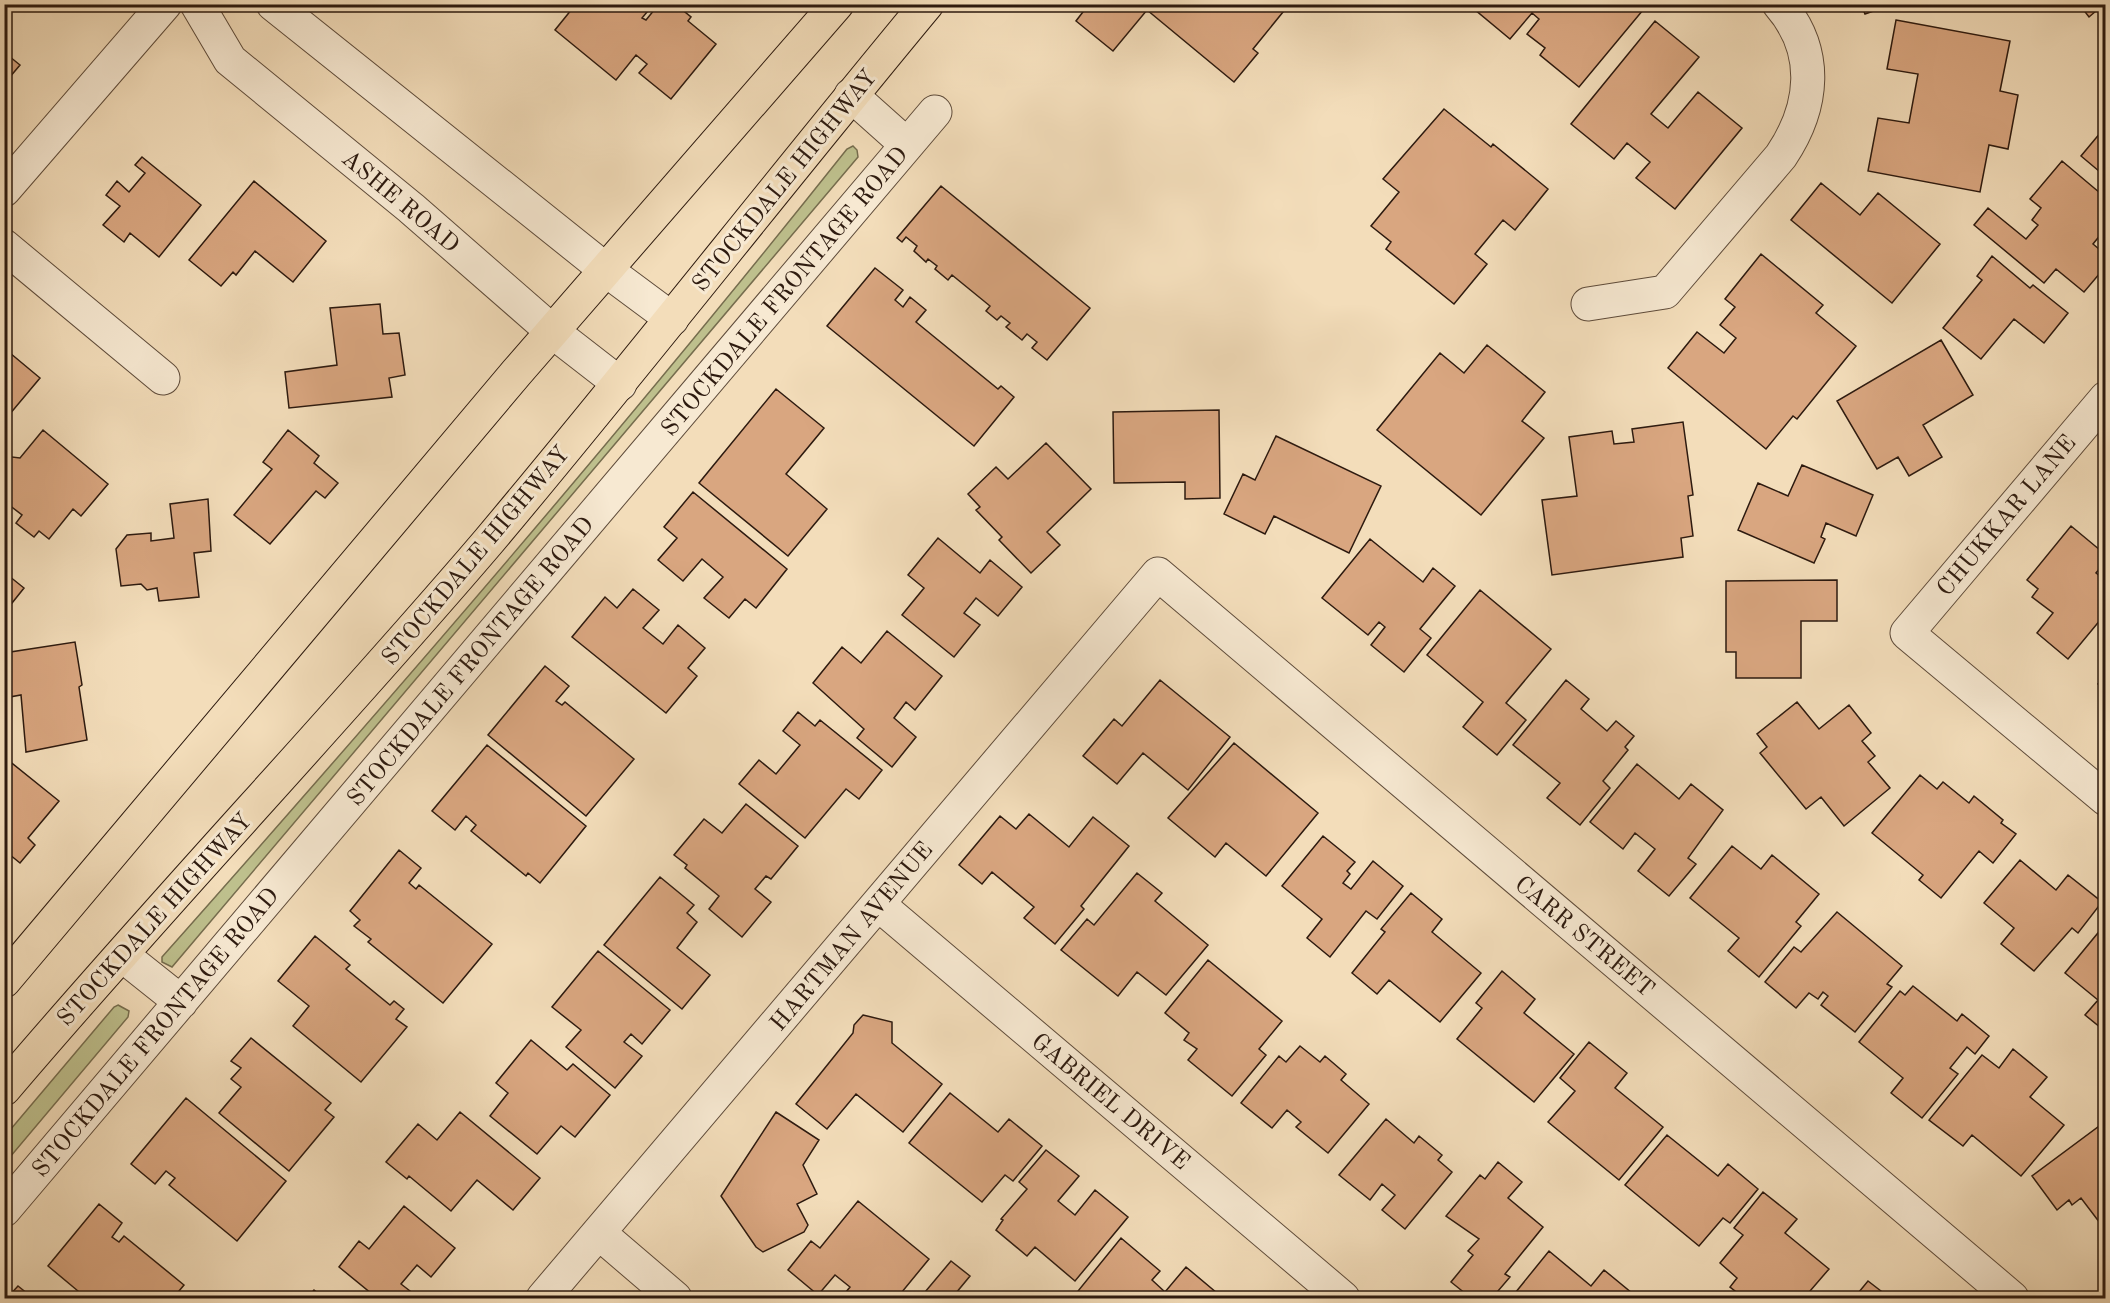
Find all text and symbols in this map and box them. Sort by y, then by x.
street label: STOCKDALE HIGHWAY [689,66,882,297]
street label: STOCKDALE FRONTAGE ROAD [658,143,913,441]
street label: ASHE ROAD [336,147,463,258]
street label: CHUKKAR LANE [1934,431,2082,601]
street label: STOCKDALE HIGHWAY [378,442,575,670]
street label: STOCKDALE FRONTAGE ROAD [344,513,599,811]
street label: STOCKDALE HIGHWAY [54,809,257,1032]
street label: HARTMAN AVENUE [767,838,938,1036]
street label: CARR STREET [1509,873,1658,1003]
street label: STOCKDALE FRONTAGE ROAD [29,884,284,1182]
street label: GABRIEL DRIVE [1026,1030,1193,1175]

